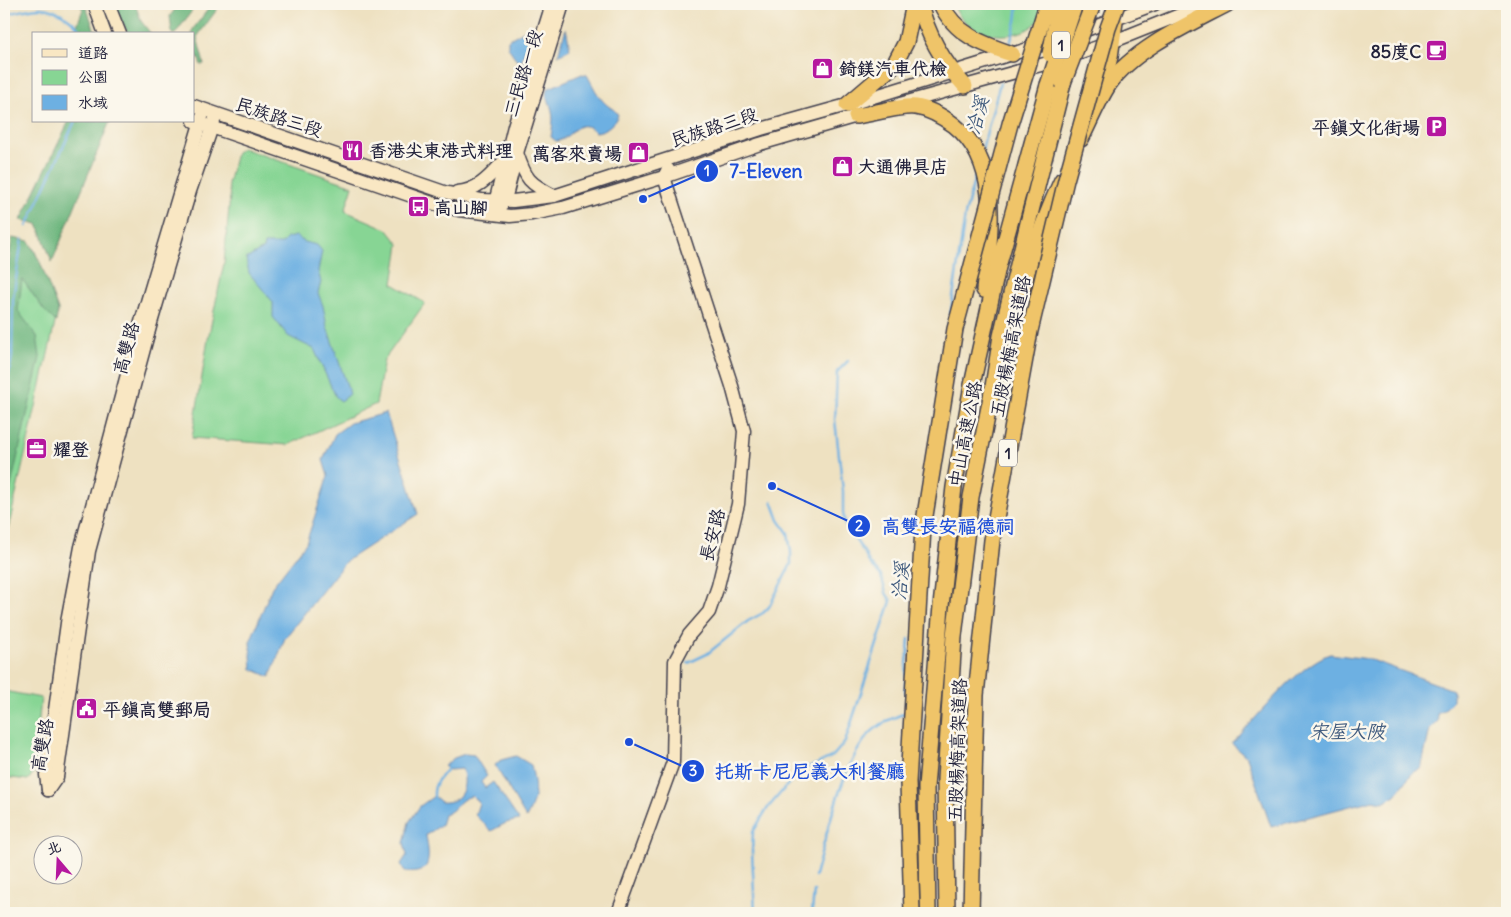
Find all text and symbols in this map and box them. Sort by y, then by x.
street label: 三民路一段 [499,27,547,119]
legend [32,32,195,122]
road number: 1 [1052,32,1070,58]
cafe icon: 85度C [1425,39,1449,63]
place label: 85度C [1370,40,1421,63]
text: 道路 [78,43,108,62]
shop icon: 錡鎂汽車代檢 [811,56,835,80]
place label: 錡鎂汽車代檢 [839,57,947,80]
text: 公園 [78,67,108,86]
street label: 民族路三段 [233,92,325,142]
text: 水域 [78,93,108,112]
water label: 洽溪 [960,93,994,136]
street label: 民族路三段 [668,102,760,152]
parking icon: 平鎮文化街場 [1424,115,1448,139]
place label: 平鎮文化街場 [1312,116,1420,139]
restaurant icon: 香港尖東港式料理 [341,138,365,162]
place label: 香港尖東港式料理 [369,139,513,162]
shop icon: 萬客來賣場 [626,141,650,165]
place label: 萬客來賣場 [532,142,622,165]
callout: 7-Eleven [694,154,812,188]
shop icon: 大通佛具店 [830,154,854,178]
place label: 大通佛具店 [858,155,948,178]
text: 7-Eleven [730,159,802,183]
text: 1 [704,161,710,180]
bus stop icon: 高山腳 [406,195,430,219]
place label: 高山腳 [434,196,488,219]
street label: 五股楊梅高架道路 [985,273,1035,419]
street label: 高雙路 [108,319,144,377]
street label: 中山高速公路 [943,379,987,489]
office icon: 耀登 [25,437,49,461]
place label: 耀登 [53,438,89,461]
road number: 1 [999,439,1017,466]
street label: 長安路 [694,506,730,564]
callout: 高雙長安福德祠 [846,509,1024,543]
text: 高雙長安福德祠 [881,514,1015,538]
text: 2 [855,516,863,535]
water label: 洽溪 [886,560,914,601]
street label: 五股楊梅高架道路 [943,678,971,822]
public building icon: 平鎮高雙郵局 [75,697,99,721]
place label: 平鎮高雙郵局 [103,698,211,721]
street label: 高雙路 [26,716,58,774]
water label: 宋屋大陂 [1309,719,1387,743]
callout: 托斯卡尼尼義大利餐廳 [680,754,915,788]
text: 托斯卡尼尼義大利餐廳 [715,759,905,783]
text: 3 [689,761,697,780]
north arrow [32,834,82,884]
text: 北 [44,837,63,858]

